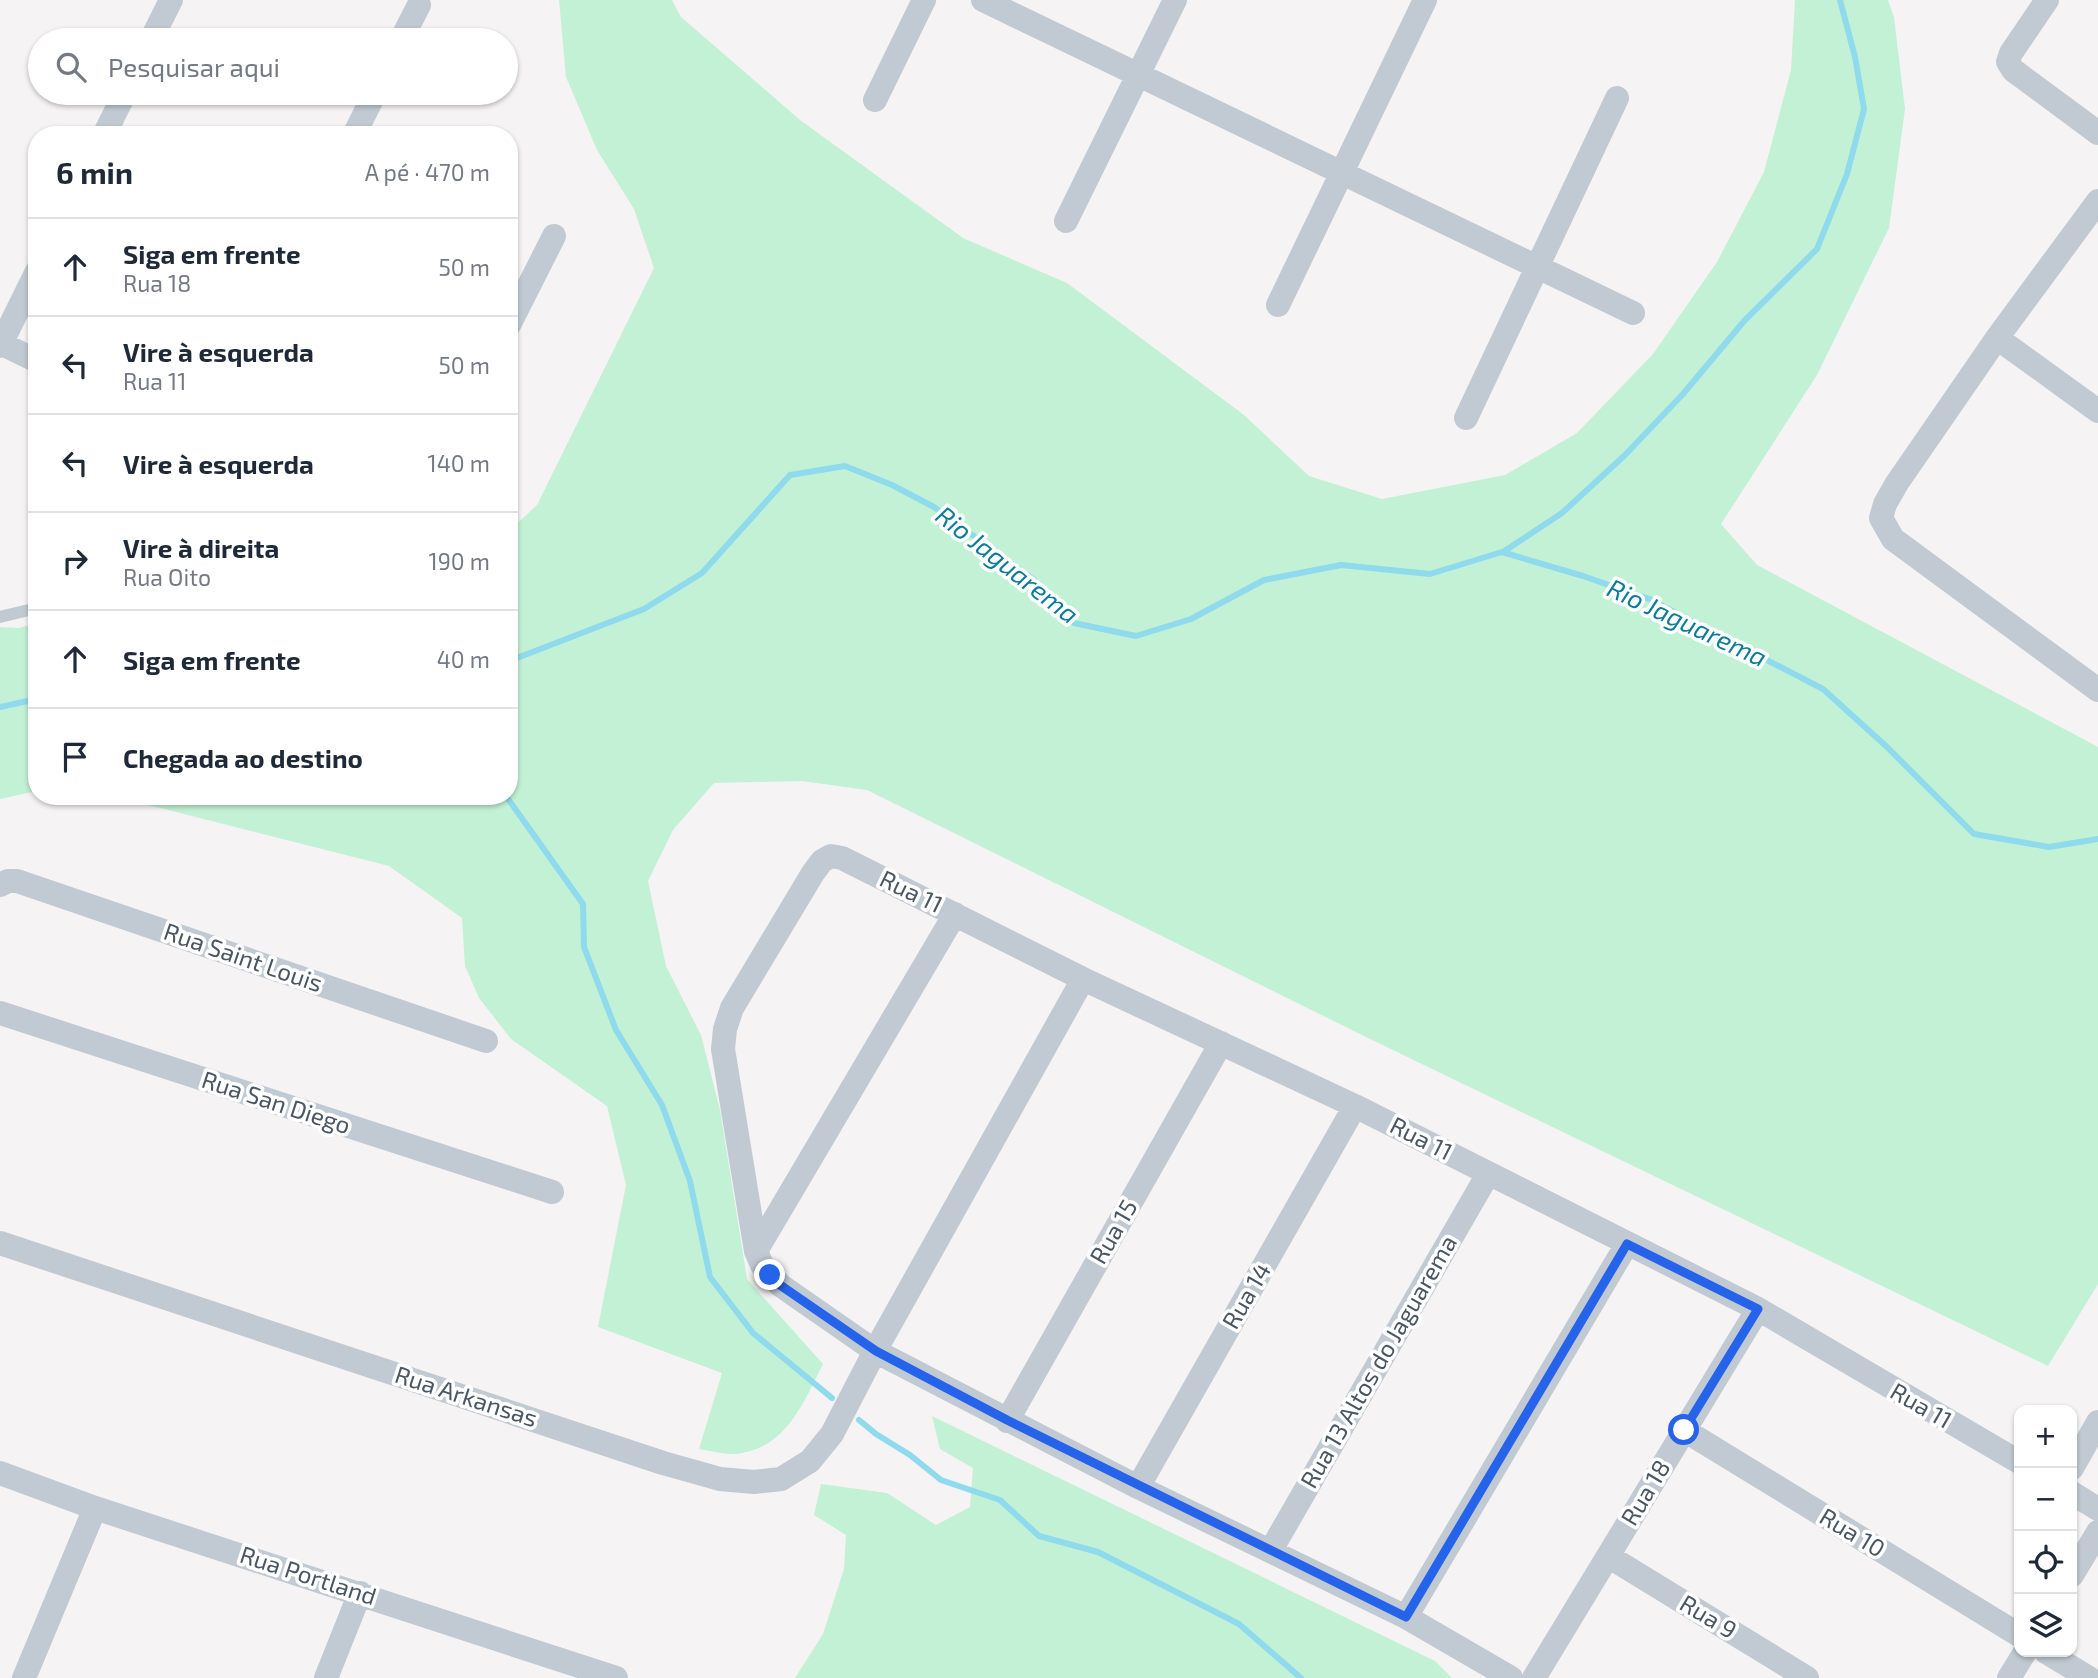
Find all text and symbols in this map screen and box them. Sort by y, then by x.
search box [28,28,518,105]
icon: search [52,48,90,86]
text: Pesquisar aqui [108,51,280,82]
text: 6 min [56,154,133,190]
text: A pé · 470 m [365,158,490,186]
text: Siga em frente [123,238,301,269]
icon: ahead [56,248,94,286]
text: 50 m [439,253,490,281]
text: Rua 18 [123,269,191,297]
text: Vire à esquerda [123,336,314,367]
icon: left [56,346,94,384]
text: 50 m [439,351,490,379]
text: Rua 11 [123,367,186,395]
icon: left [56,444,94,482]
text: Vire à esquerda [123,448,314,479]
text: 140 m [428,449,490,477]
water label: Rio Jaguarema [930,499,1085,629]
text: Vire à direita [123,532,279,563]
icon: right [56,542,94,580]
text: 190 m [429,547,490,575]
text: Rua Oito [123,563,211,591]
water label: Rio Jaguarema [1603,571,1772,672]
icon: ahead [56,640,94,678]
text: Siga em frente [123,644,301,675]
text: 40 m [437,645,490,673]
icon: arrive [56,738,94,776]
text: Chegada ao destino [123,742,363,773]
street label: Rua 11 [876,863,948,918]
street label: Rua Saint Louis [160,916,327,997]
street label: Rua San Diego [198,1064,355,1139]
street label: Rua 11 [1386,1110,1458,1166]
street label: Rua 15 [1083,1194,1143,1269]
street label: Rua 13 Altos do Jaguarema [1293,1230,1462,1493]
street label: Rua 14 [1215,1257,1276,1333]
route end [754,1259,785,1290]
street label: Rua Arkansas [392,1359,541,1432]
street label: Rua 11 [1886,1376,1958,1434]
map controls [2014,1405,2077,1657]
button: + [2014,1405,2077,1468]
route start [1668,1414,1699,1445]
street label: Rua 18 [1614,1454,1675,1530]
button: − [2014,1468,2077,1531]
street label: Rua 10 [1815,1501,1891,1562]
button: locate [2014,1531,2077,1594]
street label: Rua Portland [237,1539,380,1610]
street label: Rua 9 [1675,1588,1742,1644]
button: layers [2014,1594,2077,1657]

